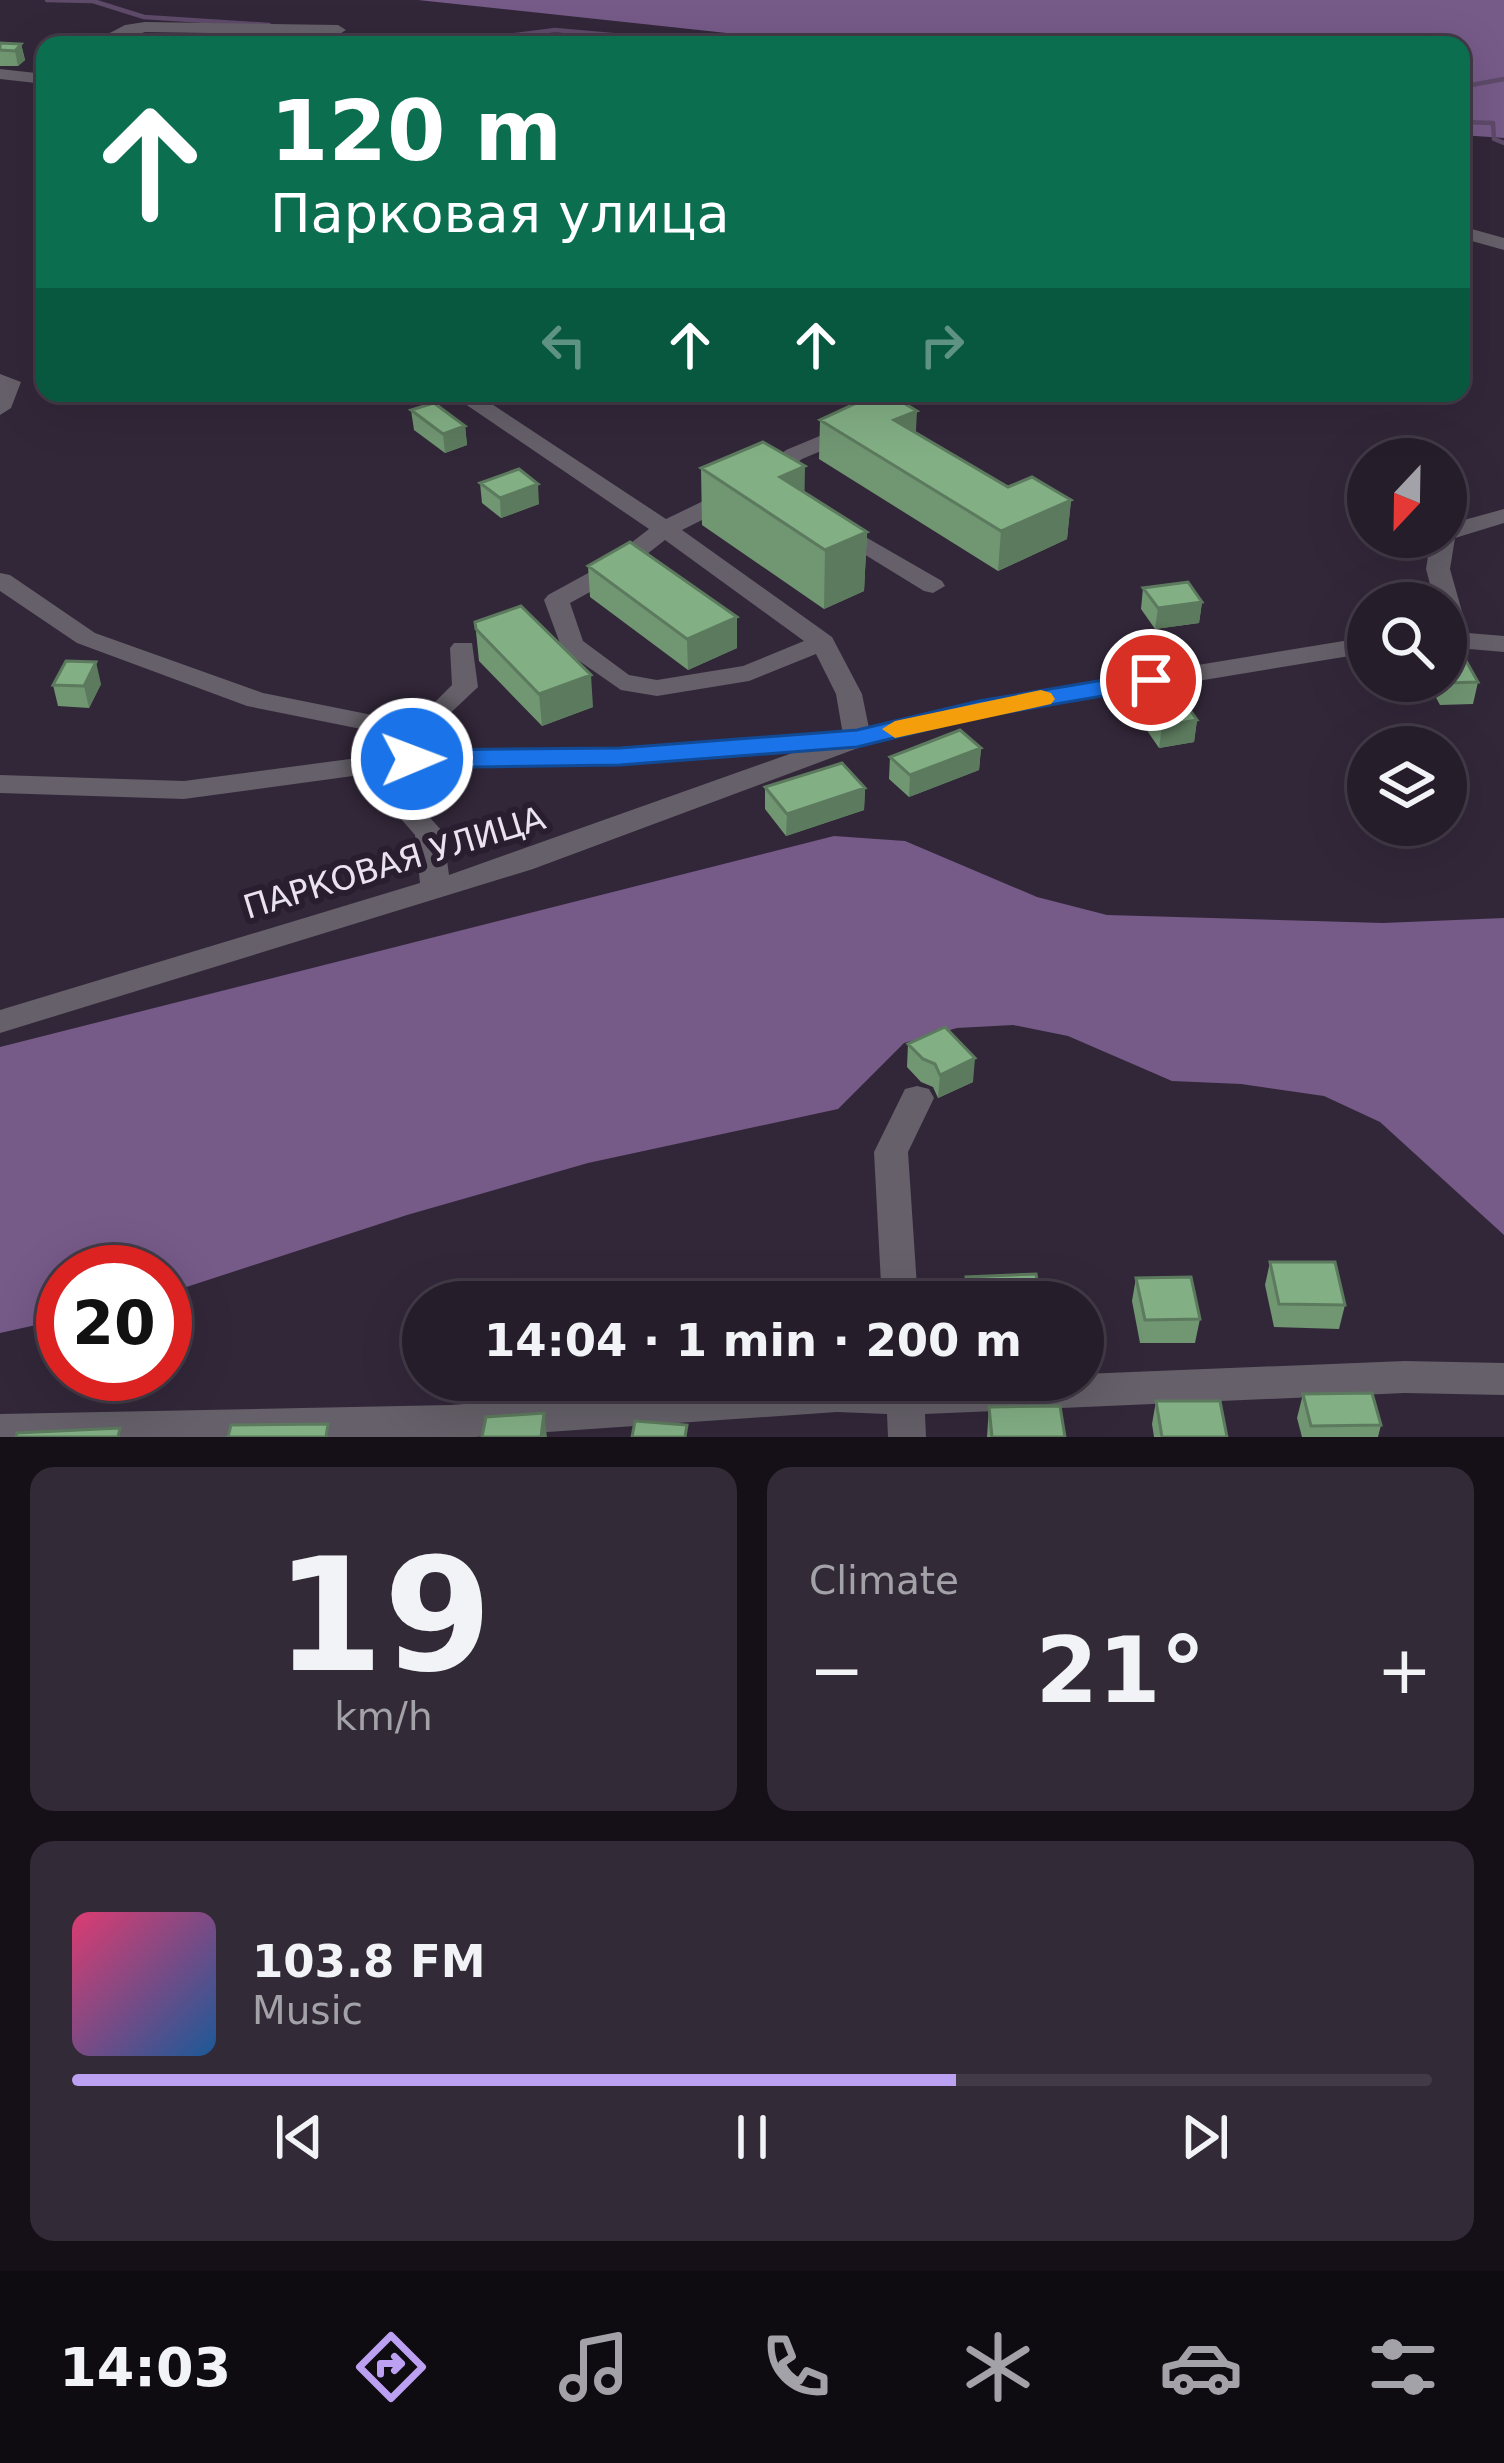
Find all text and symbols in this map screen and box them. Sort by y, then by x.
text: 120 m [270,82,562,180]
icon: ahead [72,84,228,240]
text: Парковая улица [270,182,730,245]
icon: left [531,312,597,378]
icon: ahead [657,312,723,378]
icon: ahead [783,312,849,378]
icon: right [909,312,975,378]
north arrow [1347,438,1467,558]
map controls [1347,438,1467,846]
button: search [1347,582,1467,702]
pin [1100,629,1202,731]
icon: arrive [1118,647,1184,713]
position arrow [349,696,475,822]
button: layers [1347,726,1467,846]
street label: ПАРКОВАЯ УЛИЦА [239,798,550,927]
speed limit sign: 20 [36,1245,192,1401]
text: 14:04 · 1 min · 200 m [484,1314,1022,1367]
text: 19 [275,1525,492,1707]
text: Climate [809,1558,959,1603]
text: 21° [1035,1618,1206,1723]
text: − [809,1632,864,1709]
text: + [1377,1632,1432,1709]
text: km/h [334,1694,433,1739]
text: 103.8 FM [252,1935,486,1988]
text: Music [252,1988,363,2033]
icon: previous [266,2104,332,2170]
icon: pause [719,2104,785,2170]
icon: next [1172,2104,1238,2170]
icon: directions [349,2325,433,2409]
icon: music [552,2325,636,2409]
icon: phone [754,2325,838,2409]
icon: climate [956,2325,1040,2409]
icon: car [1159,2325,1243,2409]
icon: filters [1361,2325,1445,2409]
text: 14:03 [59,2336,231,2399]

